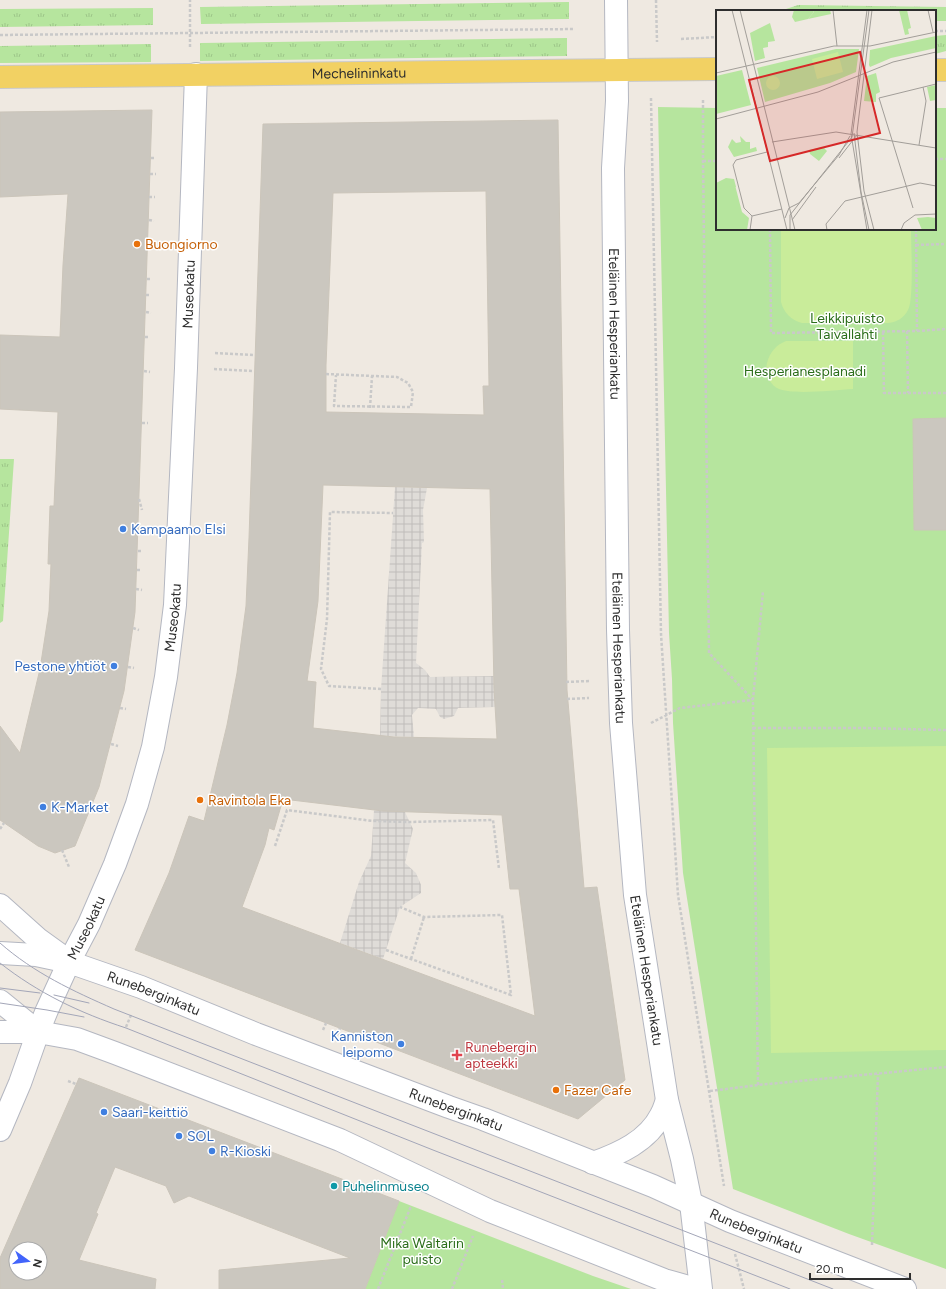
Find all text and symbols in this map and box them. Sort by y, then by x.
inset map [716,10,936,230]
street label: Mechelininkatu [312,64,406,83]
place label: Buongiorno [145,236,218,253]
marker: Buongiorno [132,239,142,249]
street label: Eteläinen Hesperiankatu [605,248,624,400]
street label: Museokatu [179,260,199,329]
park label: Leikkipuisto Taivallahti [810,310,884,343]
park label: Hesperianesplanadi [744,363,866,380]
place label: Kampaamo Elsi [131,521,226,538]
marker: Kampaamo Elsi [118,524,128,534]
street label: Eteläinen Hesperiankatu [608,572,629,724]
street label: Museokatu [161,583,185,653]
place label: Pestone yhtiöt [14,658,106,675]
marker: Pestone yhtiöt [109,661,119,671]
place label: Ravintola Eka [208,792,291,809]
marker: Ravintola Eka [195,795,205,805]
place label: K-Market [51,799,109,816]
marker: K-Market [38,802,48,812]
street label: Museokatu [64,894,109,963]
street label: Eteläinen Hesperiankatu [626,894,666,1047]
street label: Runeberginkatu [105,968,203,1019]
place label: Kanniston leipomo [331,1028,393,1061]
marker: Kanniston leipomo [396,1039,406,1049]
place label: Runebergin apteekki [465,1039,537,1072]
marker: Runebergin apteekki [452,1050,462,1060]
place label: Fazer Cafe [564,1082,632,1099]
street label: Runeberginkatu [407,1085,505,1135]
marker: Fazer Cafe [551,1085,561,1095]
place label: Saari-keittiö [112,1104,188,1121]
marker: Saari-keittiö [99,1107,109,1117]
place label: SOL [187,1128,214,1145]
marker: SOL [174,1131,184,1141]
place label: R-Kioski [220,1143,271,1160]
marker: R-Kioski [207,1146,217,1156]
place label: Puhelinmuseo [342,1178,429,1195]
marker: Puhelinmuseo [329,1181,339,1191]
street label: Runeberginkatu [707,1205,805,1257]
park label: Mika Waltarin puisto [380,1235,464,1268]
north arrow [8,1241,48,1281]
scale bar [810,1255,910,1281]
text: N [30,1258,45,1269]
text: 20 m [816,1262,844,1276]

